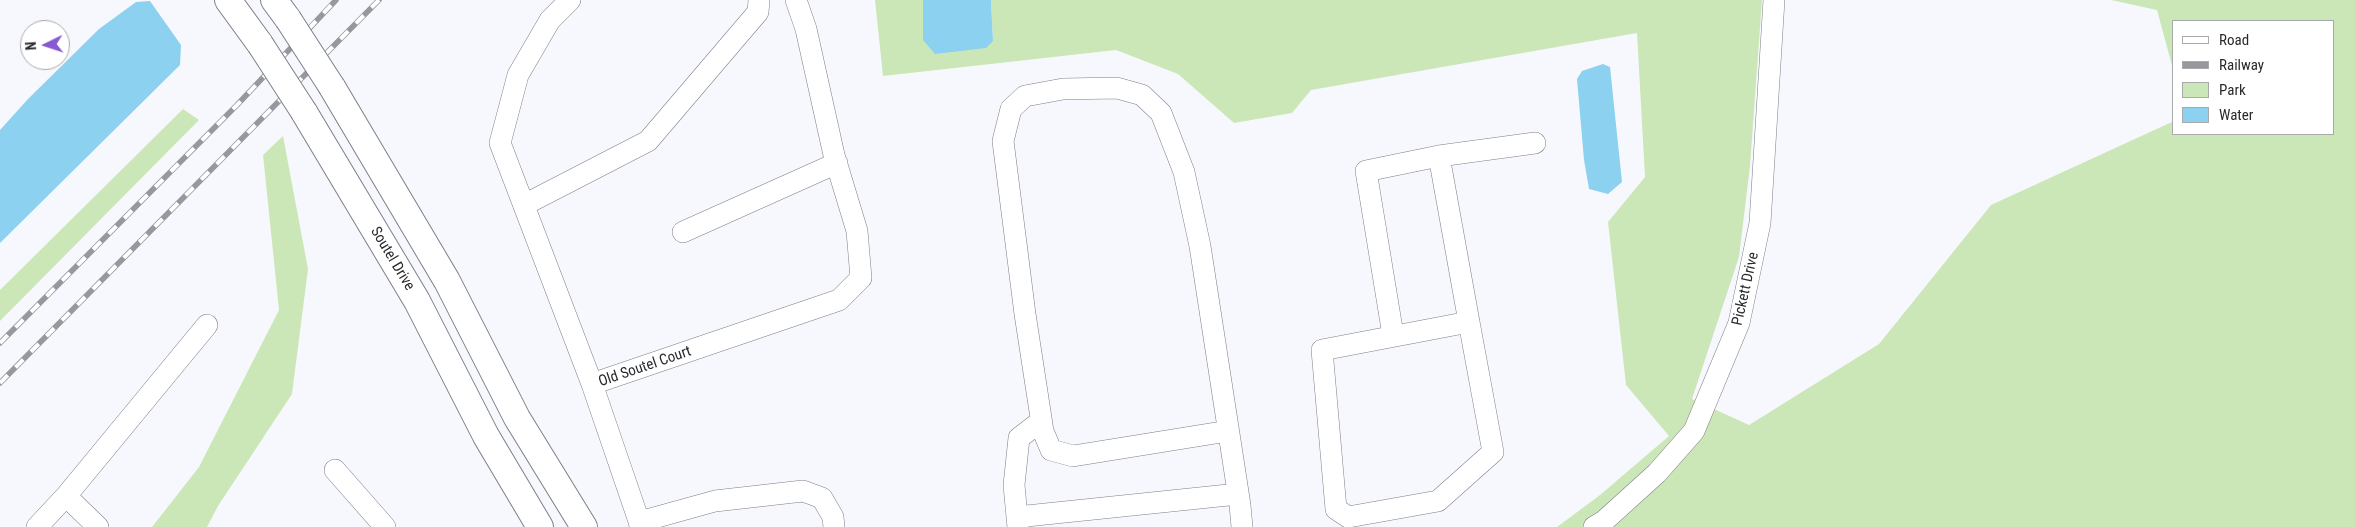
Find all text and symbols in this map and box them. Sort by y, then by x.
north arrow [20,20,70,70]
legend [2172,20,2335,135]
text: Road [2219,31,2249,49]
text: N [23,41,39,51]
text: Railway [2219,56,2264,74]
text: Park [2219,81,2246,99]
text: Water [2219,106,2253,124]
street label: Soutel Drive [366,224,418,294]
street label: Pickett Drive [1729,251,1763,327]
street label: Old Soutel Court [596,343,694,391]

